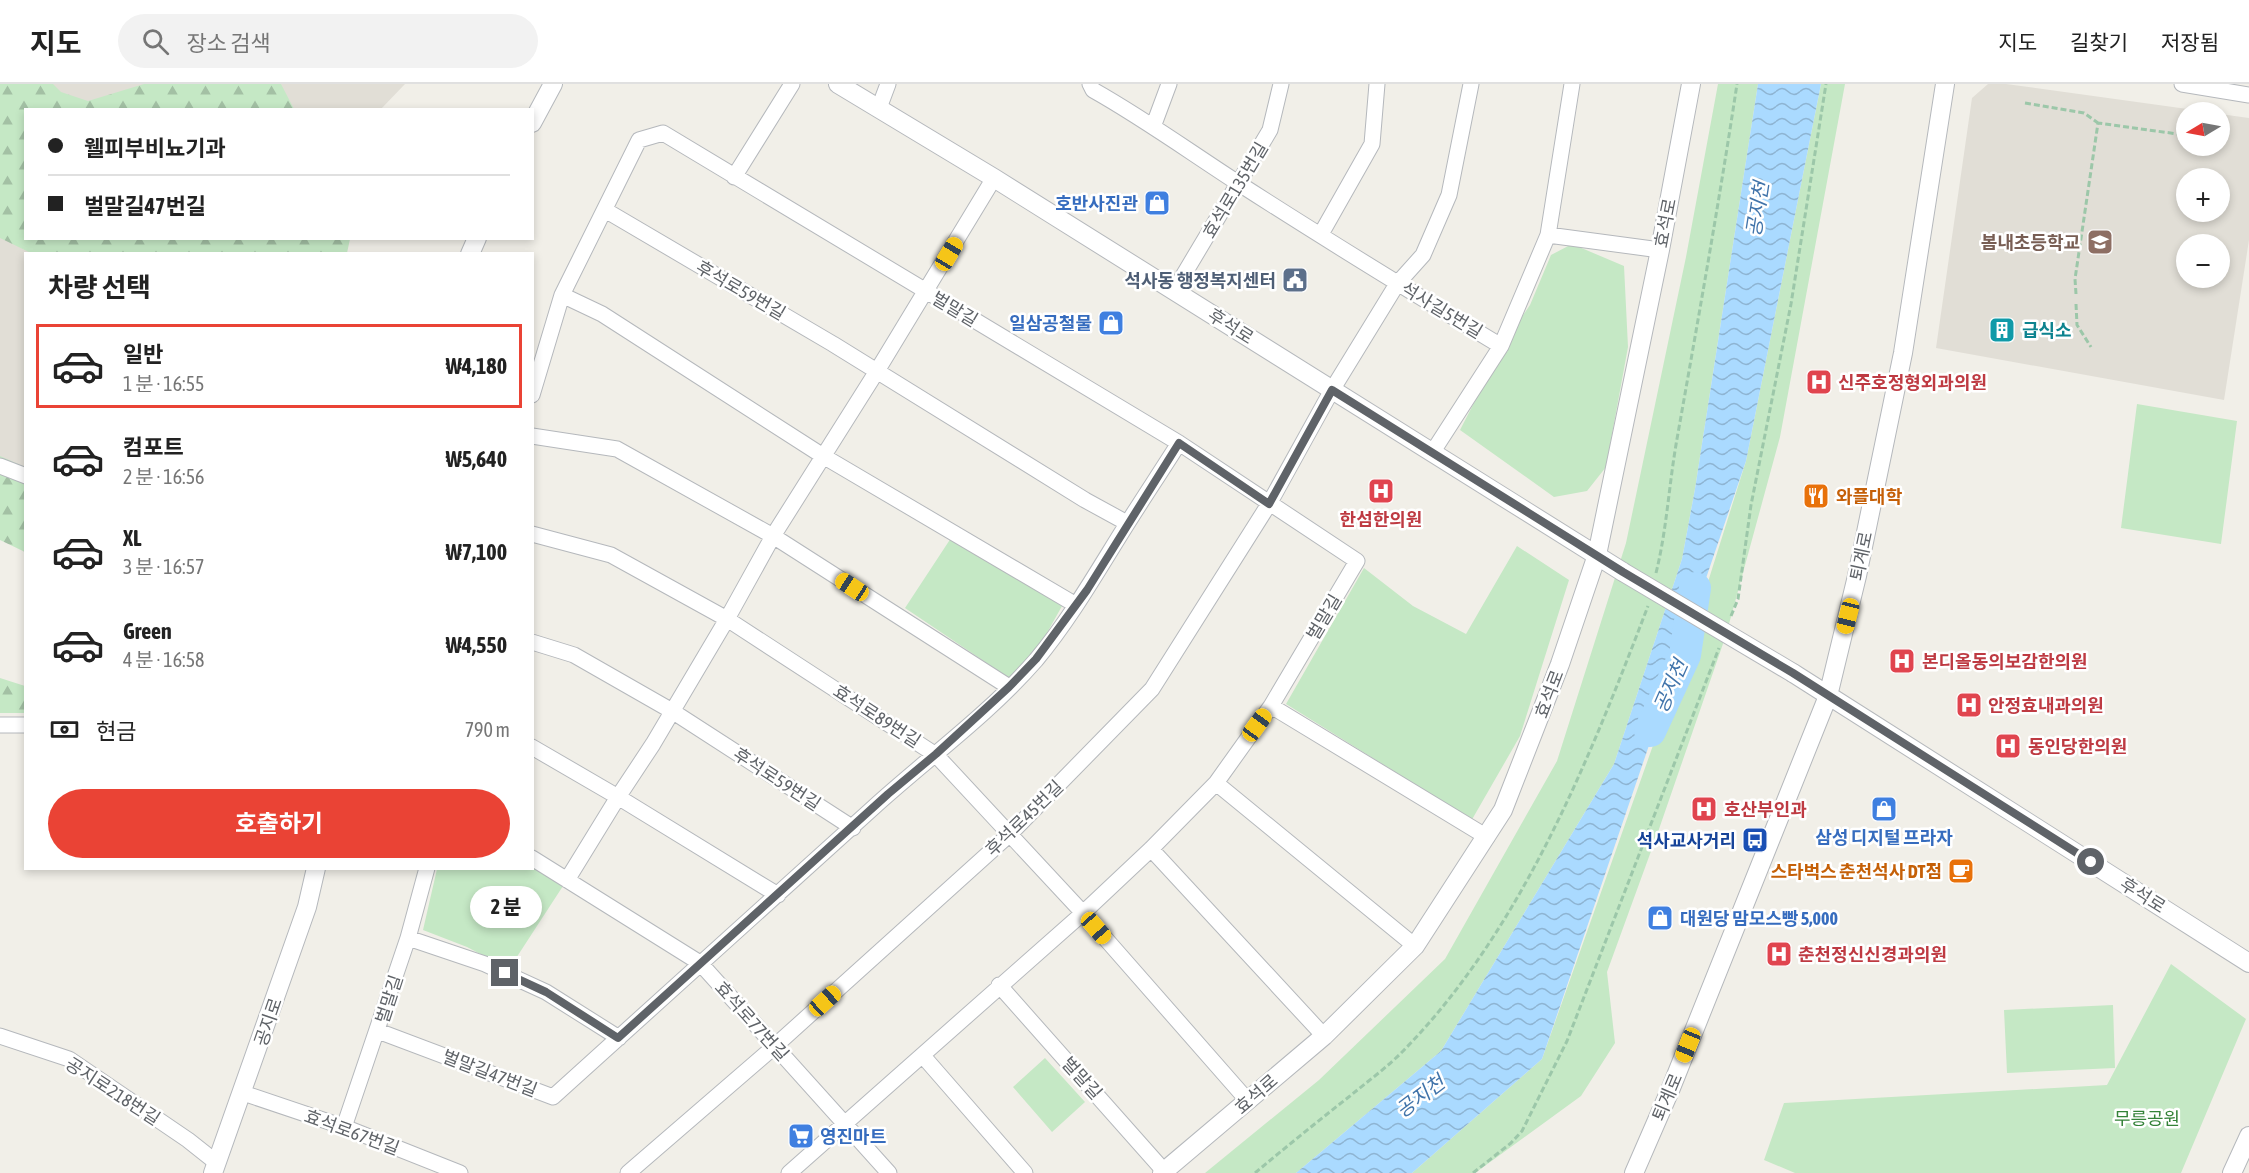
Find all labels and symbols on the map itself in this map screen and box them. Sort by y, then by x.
north arrow [2176,102,2230,156]
street label: 효석로135번길 [1198,138,1272,242]
water label: 공지천 [1741,177,1773,238]
shop icon: 호반사진관 [1142,188,1172,218]
place label: 호반사진관 [1055,193,1138,214]
street label: 효석로 [1650,197,1680,249]
school or university icon: 봄내초등학교 [2085,227,2115,257]
place label: 봄내초등학교 [1981,232,2080,253]
car [932,234,966,274]
street label: 후석로59번길 [693,256,789,324]
public building icon: 석사동 행정복지센터 [1280,265,1310,295]
place label: 석사동 행정복지센터 [1124,270,1276,291]
street label: 석사길5번길 [1397,277,1487,343]
street label: 벌말길 [928,287,982,331]
street label: 후석로 [1204,304,1258,348]
shop icon: 일삼공철물 [1096,308,1126,338]
place label: 일삼공철물 [1009,313,1092,334]
building icon: 급식소 [1987,315,2017,345]
place label: 급식소 [2022,320,2072,341]
hospital icon: 신주호정형외과의원 [1804,367,1834,397]
place label: 신주호정형외과의원 [1838,372,1987,393]
hospital icon: 한섬한의원 [1366,476,1396,506]
restaurant icon: 와플대학 [1801,481,1831,511]
place label: 와플대학 [1836,486,1903,507]
place label: 한섬한의원 [1340,509,1422,530]
street label: 퇴계로 [1846,530,1876,582]
car [832,570,872,604]
street label: 벌말길 [1302,590,1346,644]
car [1835,596,1861,636]
hospital icon: 본디올동의보감한의원 [1887,646,1917,676]
place label: 본디올동의보감한의원 [1922,651,2088,672]
water label: 공지천 [1648,654,1693,716]
street label: 효석로 [1530,667,1568,721]
street label: 효석로89번길 [829,680,925,752]
hospital icon: 안정효내과의원 [1954,690,1984,720]
place label: 안정효내과의원 [1988,695,2104,716]
car [1239,705,1275,745]
hospital icon: 동인당한의원 [1993,731,2023,761]
place label: 동인당한의원 [2028,736,2127,757]
street label: 후석로59번길 [729,743,825,815]
street label: 후석로45번길 [981,776,1067,860]
hospital icon: 호산부인과 [1689,794,1719,824]
shop icon: 삼성 디지털 프라자 [1869,794,1899,824]
place label: 호산부인과 [1724,799,1807,820]
bus stop icon: 석사교사거리 [1740,825,1770,855]
place label: 삼성 디지털 프라자 [1815,827,1953,848]
place label: 석사교사거리 [1637,830,1736,851]
route start [2077,848,2104,875]
cafe icon: 스타벅스 춘천석사 DT점 [1946,856,1976,886]
place label: 스타벅스 춘천석사 DT점 [1770,861,1942,882]
street label: 후석로 [2116,873,2170,917]
callout: 2 분 [469,886,541,928]
shop icon: 대원당 맘모스빵 5,000 [1645,903,1675,933]
place label: 대원당 맘모스빵 5,000 [1680,908,1838,929]
car [1077,909,1115,947]
hospital icon: 춘천정신신경과의원 [1764,939,1794,969]
place label: 춘천정신신경과의원 [1798,944,1947,965]
route end [491,959,518,986]
street label: 벌말길 [371,972,407,1026]
street label: 효석로77번길 [711,977,793,1065]
car [806,982,844,1020]
street label: 공지로 [250,995,286,1049]
car [1673,1025,1703,1065]
street label: 벌말길47번길 [440,1045,540,1101]
street label: 공지로218번길 [62,1053,164,1129]
street label: 벌말길 [1058,1053,1106,1103]
water label: 공지천 [1391,1069,1451,1122]
street label: 효석로 [1230,1070,1282,1118]
street label: 퇴계로 [1648,1070,1686,1124]
street label: 효석로67번길 [302,1105,402,1159]
park label: 무릉공원 [2114,1108,2180,1129]
supermarket icon: 영진마트 [786,1121,816,1151]
place label: 영진마트 [820,1126,886,1147]

